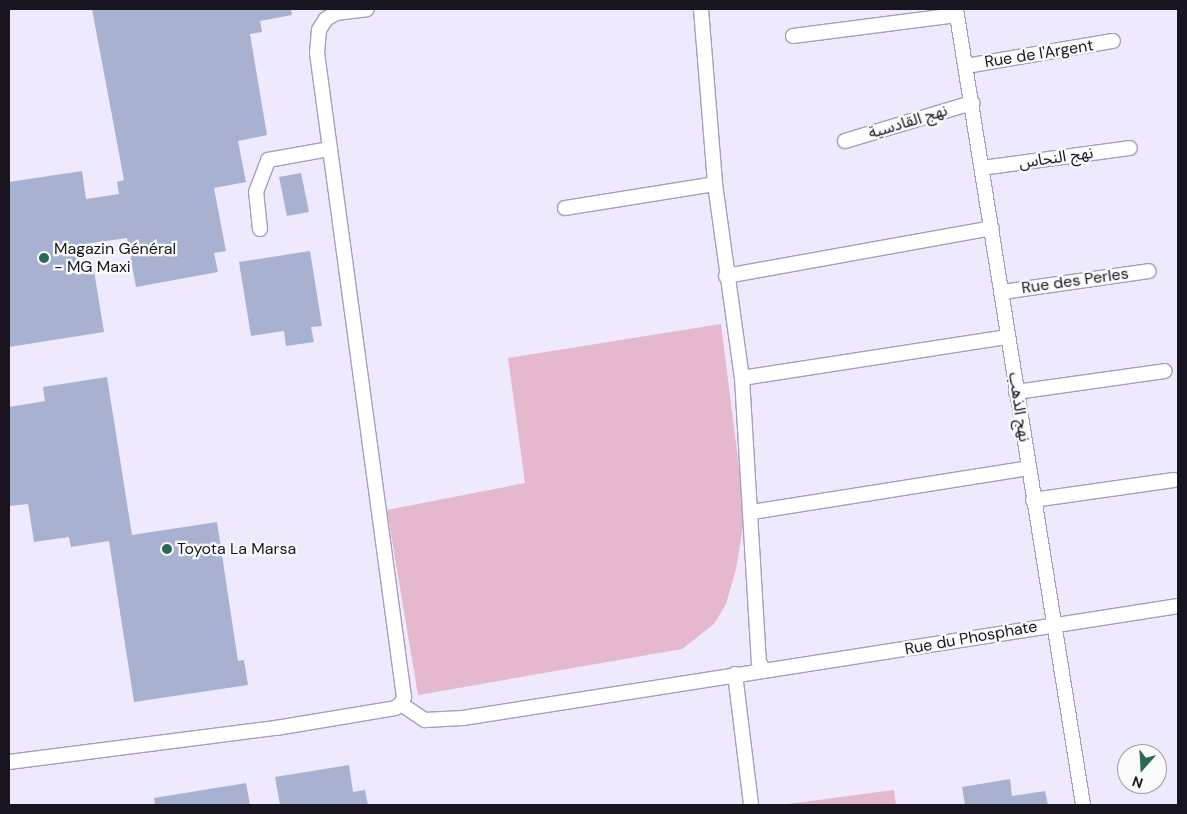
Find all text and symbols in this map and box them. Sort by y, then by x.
street label: Rue de l'Argent [983,36,1095,72]
street label: نهج القادسية [866,101,950,143]
street label: نهج النحاس [1018,143,1094,173]
place label: Magazin Général - MG Maxi [54,239,176,277]
marker: Magazin Général - MG Maxi [38,252,50,264]
street label: Rue des Perles [1020,264,1130,298]
street label: نهج الذهب [1004,371,1034,443]
place label: Toyota La Marsa [177,539,296,559]
marker: Toyota La Marsa [161,543,173,555]
street label: Rue du Phosphate [903,617,1039,659]
north arrow [1117,744,1167,794]
text: N [1130,772,1145,792]

